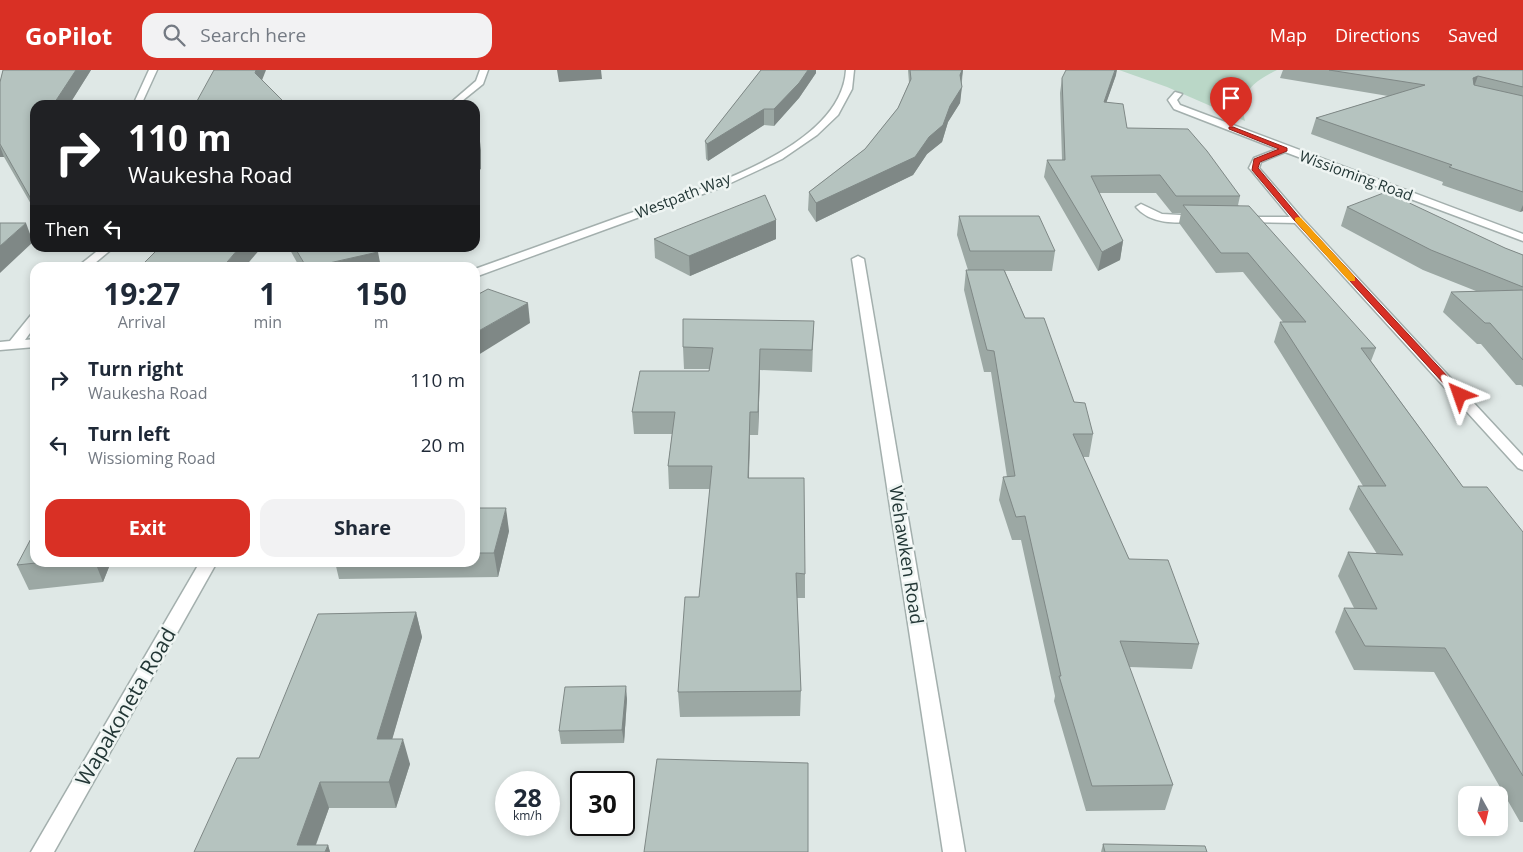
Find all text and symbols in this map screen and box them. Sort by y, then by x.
search box [142,13,492,58]
text: GoPilot [25,19,112,52]
icon: search [160,21,188,49]
text: Search here [200,22,306,48]
text: Map [1270,23,1307,47]
text: Directions [1335,23,1420,47]
text: Saved [1448,23,1498,47]
pin [1210,77,1252,128]
icon: arrive [1217,84,1245,112]
text: 110 m [128,114,232,161]
icon: right [45,120,110,185]
street label: Wissioming Road [1297,145,1416,205]
text: Waukesha Road [128,159,292,189]
street label: Westpath Way [632,168,734,222]
icon: left [99,215,127,243]
text: Then [45,216,89,242]
text: 19:27 [103,273,180,314]
text: 1 [259,273,276,314]
text: 150 [355,273,407,314]
text: Arrival [118,311,166,333]
text: min [254,311,282,333]
text: m [374,311,389,333]
text: Turn right [88,356,183,382]
icon: right [45,366,73,394]
text: 110 m [410,367,465,393]
position arrow [1433,368,1485,420]
text: Waukesha Road [88,382,208,404]
text: Turn left [88,421,170,447]
icon: left [45,431,73,459]
text: 20 m [421,432,465,458]
text: Wissioming Road [88,447,215,469]
street label: Wehawken Road [884,484,930,626]
button: Exit [45,499,250,557]
button: Share [260,499,465,557]
street label: Wapakoneta Road [68,622,182,791]
speed limit sign: 30 [570,771,635,836]
text: 28 [513,780,542,814]
north arrow [1458,786,1508,836]
map controls [1458,786,1508,836]
text: km/h [513,807,542,824]

